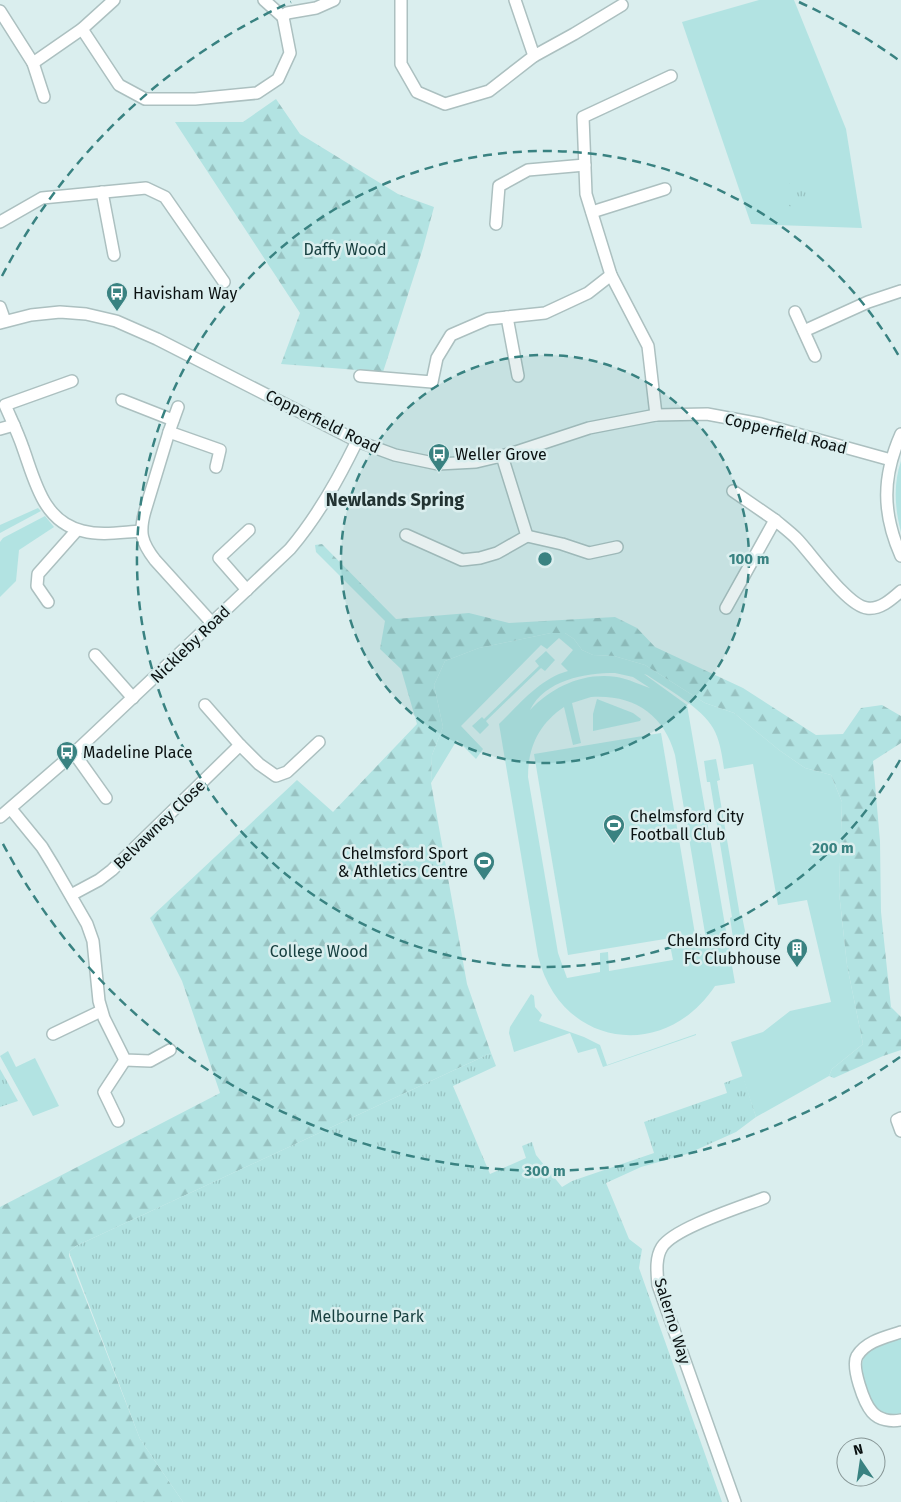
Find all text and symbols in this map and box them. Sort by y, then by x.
park label: Daffy Wood [304,240,387,259]
bus stop icon: Havisham Way [105,281,129,312]
place label: Havisham Way [133,284,237,303]
street label: Copperfield Road [262,385,383,457]
street label: Copperfield Road [723,409,849,458]
bus stop icon: Weller Grove [427,442,451,473]
place label: Weller Grove [455,445,547,464]
district label: Newlands Spring [326,489,464,511]
centre of rings [536,550,554,568]
text: 100 m [729,550,769,568]
street label: Nickleby Road [147,602,234,687]
bus stop icon: Madeline Place [55,740,79,771]
place label: Madeline Place [83,743,192,762]
street label: Belvawney Close [110,776,209,873]
place label: Chelmsford City Football Club [630,807,744,844]
sports icon: Chelmsford City Football Club [602,813,626,844]
text: 200 m [812,839,854,857]
place label: Chelmsford Sport & Athletics Centre [338,844,468,881]
sports icon: Chelmsford Sport & Athletics Centre [472,850,496,881]
place label: Chelmsford City FC Clubhouse [667,931,781,968]
building icon: Chelmsford City FC Clubhouse [785,937,809,968]
park label: College Wood [270,942,368,961]
text: 300 m [523,1162,566,1180]
street label: Salerno Way [650,1276,695,1367]
park label: Melbourne Park [310,1307,425,1326]
north arrow [836,1437,886,1487]
text: N [852,1440,865,1459]

